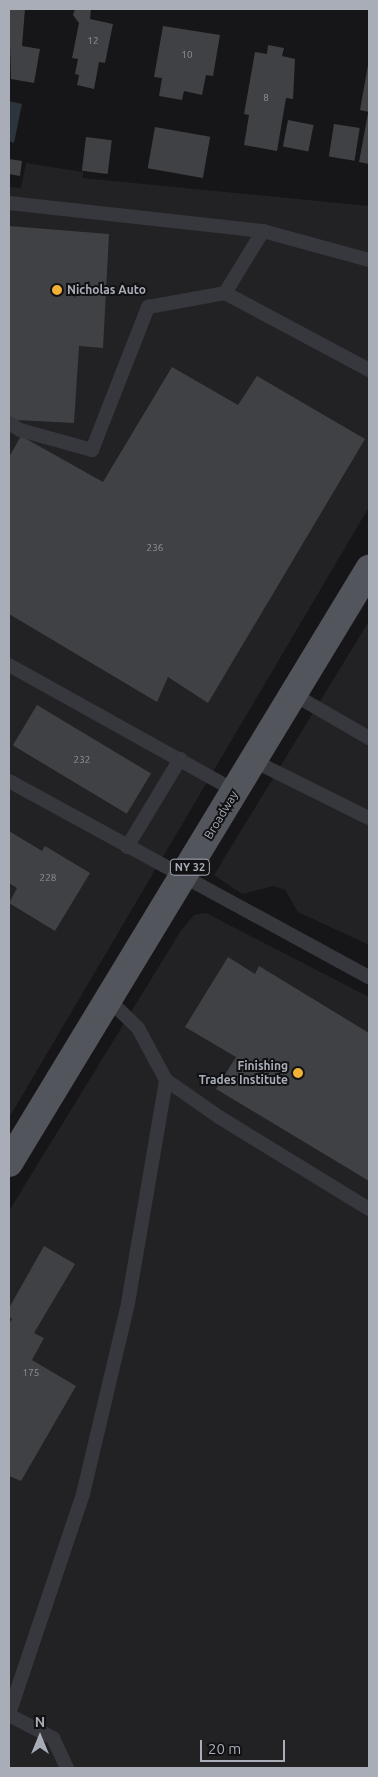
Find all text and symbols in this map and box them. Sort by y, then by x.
house number: 12 [87,35,99,47]
house number: 10 [181,49,193,61]
house number: 8 [263,92,269,104]
place label: Nicholas Auto [67,283,146,297]
marker: Nicholas Auto [51,284,63,296]
house number: 236 [147,542,163,554]
house number: 232 [74,754,90,766]
street label: Broadway [201,788,241,842]
road number: NY 32 [169,859,211,876]
house number: 228 [40,872,56,884]
place label: Finishing Trades Institute [199,1059,288,1087]
marker: Finishing Trades Institute [292,1067,304,1079]
house number: 175 [23,1367,39,1379]
north arrow [15,1712,65,1762]
text: N [35,1714,45,1730]
scale bar [203,1730,288,1762]
text: 20 m [208,1740,241,1757]

